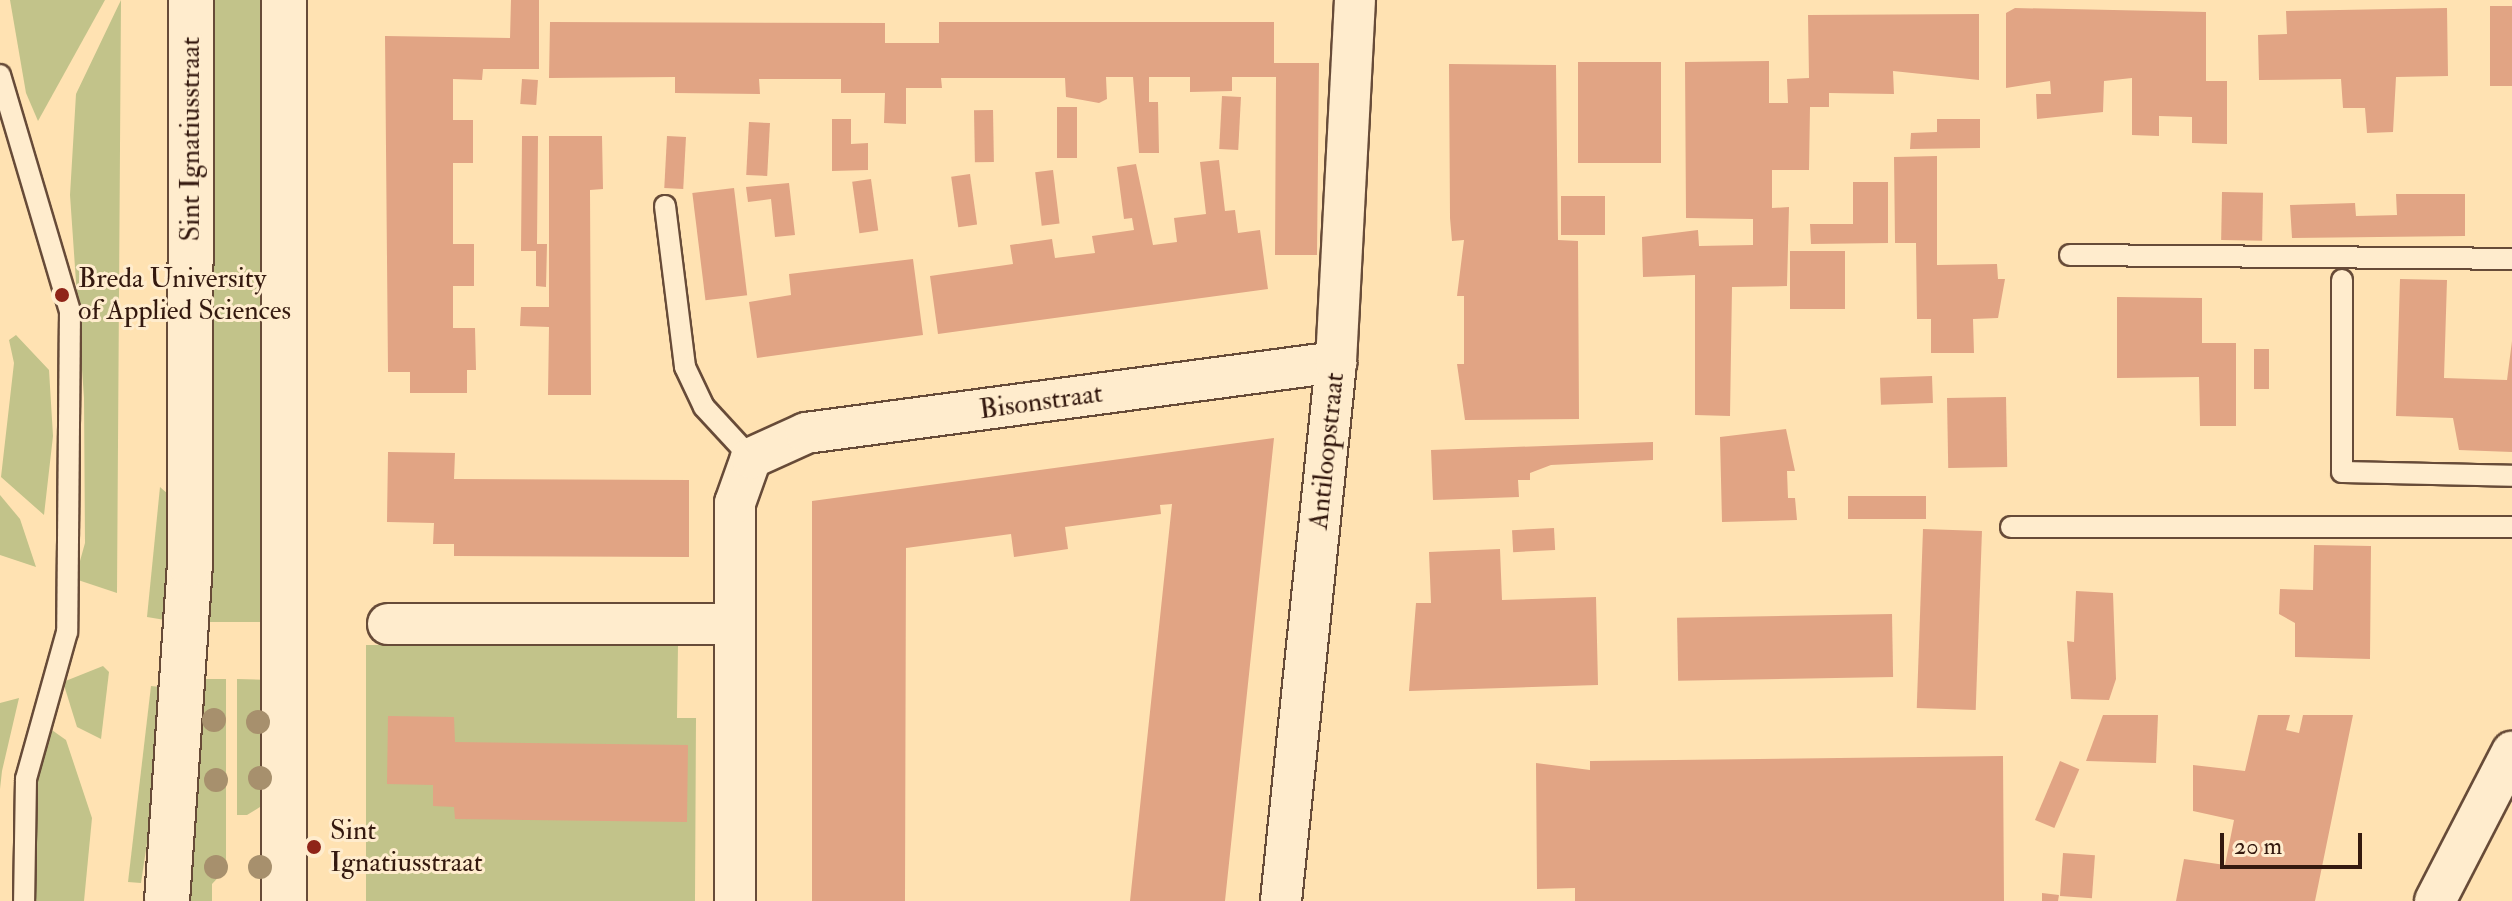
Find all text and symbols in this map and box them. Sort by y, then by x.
street label: Sint Ignatiusstraat [174,37,208,241]
place label: Breda University of Applied Sciences [78,262,291,328]
marker: Breda University of Applied Sciences [53,286,71,304]
street label: Antiloopstraat [1302,371,1352,531]
street label: Bisonstraat [977,377,1105,427]
place label: Sint Ignatiusstraat [330,814,483,880]
scale bar [2224,817,2366,867]
text: 20 m [2234,831,2282,862]
marker: Sint Ignatiusstraat [305,838,323,856]

